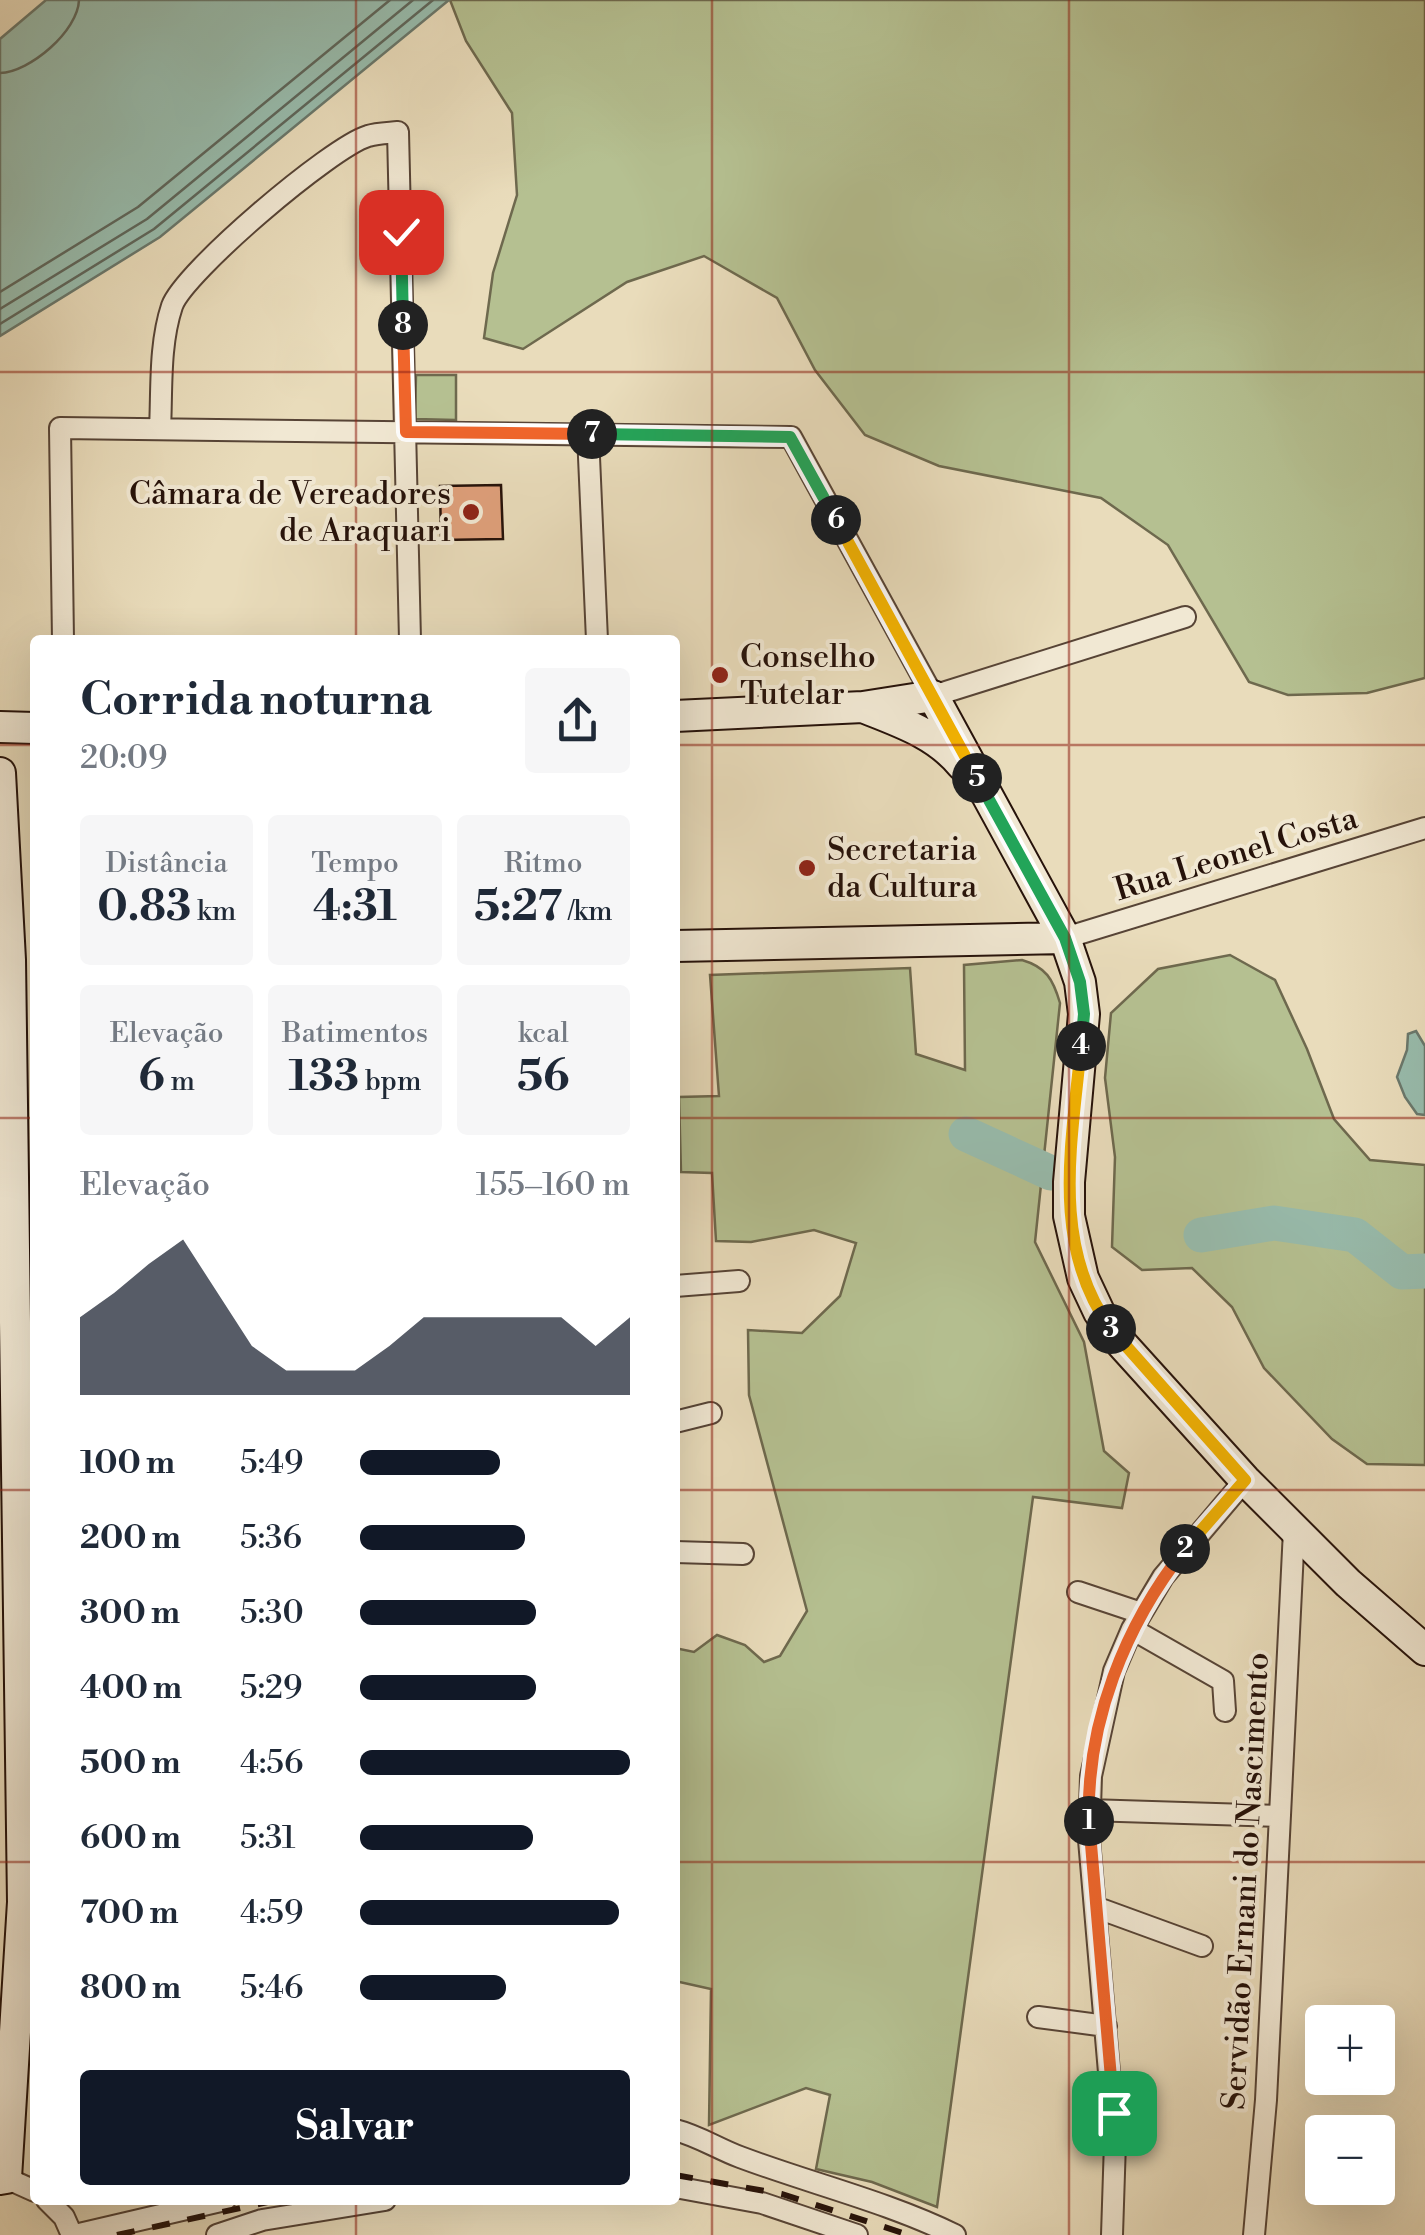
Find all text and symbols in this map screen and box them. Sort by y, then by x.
pin [359,190,444,275]
icon: check [374,205,429,260]
pin: 8 [378,300,428,350]
text: 8 [394,307,412,342]
pin: 7 [567,409,617,459]
text: 7 [584,416,600,451]
place label: Câmara de Vereadores de Araquari [129,474,451,551]
pin: 6 [811,495,861,545]
marker: Câmara de Vereadores de Araquari [460,501,482,523]
text: 6 [827,502,845,537]
place label: Conselho Tutelar [740,637,876,714]
marker: Conselho Tutelar [709,664,731,686]
button: share [525,668,630,773]
text: Corrida noturna [80,672,432,729]
text: 20:09 [80,738,167,778]
pin: 5 [952,753,1002,803]
text: 5 [968,760,986,795]
street label: Rua Leonel Costa [1110,798,1363,910]
place label: Secretaria da Cultura [827,830,978,907]
text: Distância [106,846,228,881]
text: Tempo [311,846,399,881]
text: Ritmo [504,846,583,881]
marker: Secretaria da Cultura [796,857,818,879]
text: 0.83 [97,881,191,934]
text: 4:31 [313,881,397,934]
text: 5:27 [474,881,562,934]
text: km [191,894,236,929]
text: /km [562,894,613,929]
text: Elevação [110,1016,224,1051]
text: Batimentos [282,1016,428,1051]
text: kcal [518,1016,569,1051]
pin: 4 [1056,1021,1106,1071]
text: 4 [1072,1028,1090,1063]
text: 6 [138,1051,165,1104]
text: 133 [288,1051,359,1104]
text: 56 [517,1051,570,1104]
text: m [165,1064,195,1099]
text: bpm [359,1064,422,1099]
text: Elevação [80,1165,210,1205]
text: 155–160 m [476,1165,630,1205]
pin: 3 [1086,1304,1136,1354]
text: 3 [1103,1311,1119,1346]
text: 100 m [80,1443,175,1483]
text: 5:49 [240,1443,303,1483]
text: 200 m [80,1518,181,1558]
text: 5:36 [240,1518,302,1558]
pin: 2 [1160,1524,1210,1574]
text: 2 [1176,1531,1194,1566]
text: 300 m [80,1593,180,1633]
text: 5:30 [240,1593,304,1633]
street label: Servidão Ernani do Nascimento [1214,1651,1278,2111]
text: 400 m [80,1668,182,1708]
text: 5:29 [240,1668,303,1708]
text: 500 m [80,1743,181,1783]
text: 4:56 [240,1743,303,1783]
pin: 1 [1064,1796,1114,1846]
text: 1 [1082,1803,1096,1838]
text: 600 m [80,1818,181,1858]
text: 5:31 [240,1818,296,1858]
text: 700 m [80,1893,179,1933]
text: 4:59 [240,1893,303,1933]
text: 800 m [80,1968,181,2008]
text: 5:46 [240,1968,303,2008]
map controls [1305,2005,1395,2205]
button: + [1305,2005,1395,2095]
button: Salvar [80,2070,630,2185]
pin [1072,2071,1157,2156]
icon: arrive [1087,2086,1142,2141]
button: − [1305,2115,1395,2205]

